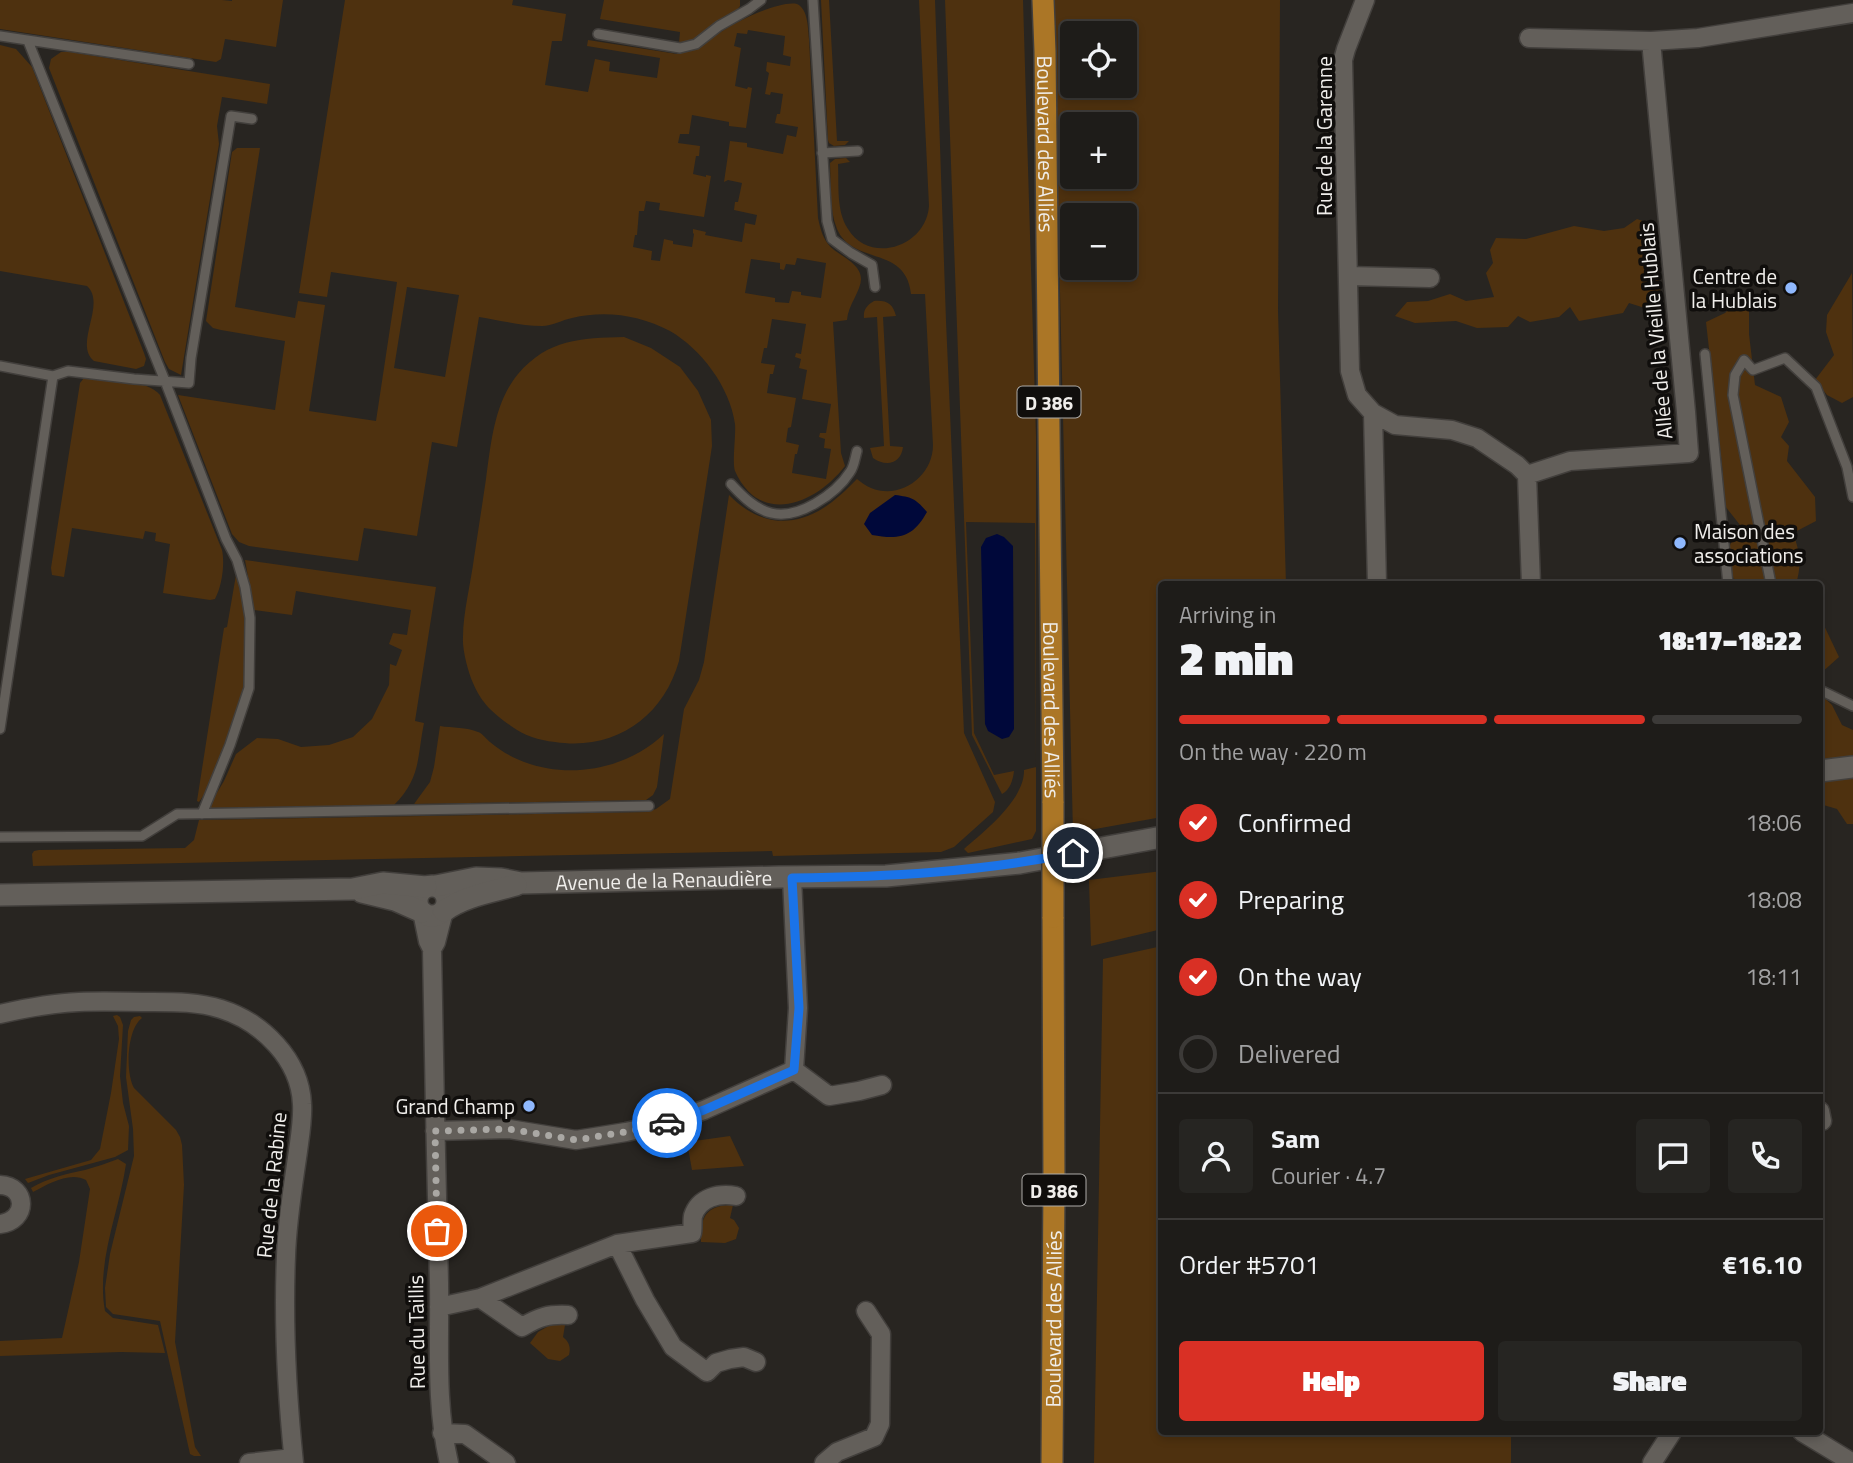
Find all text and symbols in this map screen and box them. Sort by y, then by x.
map controls [1060,21,1137,280]
button: locate [1060,21,1137,98]
street label: Boulevard des Alliés [1029,55,1063,233]
street label: Rue de la Garenne [1308,56,1340,216]
button: + [1060,112,1137,189]
button: − [1060,203,1137,280]
street label: Allée de la Vieille Hublais [1630,221,1680,441]
place label: Centre de la Hublais [1691,260,1777,316]
marker: Centre de la Hublais [1783,280,1799,296]
road number: D 386 [1018,386,1080,418]
place label: Maison des associations [1694,515,1804,571]
marker: Maison des associations [1672,535,1688,551]
text: Arriving in [1179,597,1276,632]
street label: Boulevard des Alliés [1035,621,1069,799]
text: 18:17–18:22 [1658,621,1802,660]
text: 2 min [1179,623,1293,693]
text: On the way · 220 m [1179,734,1367,769]
text: Confirmed [1238,803,1352,842]
icon: check [1179,804,1217,842]
text: 18:06 [1745,805,1802,840]
pin [1043,823,1103,883]
icon: home [1054,834,1092,872]
street label: Avenue de la Renaudière [555,861,773,898]
text: Preparing [1238,880,1344,919]
icon: check [1179,881,1217,919]
text: 18:08 [1745,882,1802,917]
text: On the way [1238,957,1362,996]
icon: check [1179,958,1217,996]
text: 18:11 [1745,959,1802,994]
text: Delivered [1238,1034,1341,1073]
courier [632,1088,702,1158]
place label: Grand Champ [395,1090,515,1122]
marker: Grand Champ [521,1098,537,1114]
icon: car [648,1104,686,1142]
street label: Rue de la Rabine [247,1110,295,1260]
button: person [1179,1119,1253,1193]
text: Sam [1271,1119,1320,1158]
button: chat [1636,1119,1710,1193]
button: phone [1728,1119,1802,1193]
text: Courier · 4.7 [1271,1158,1386,1193]
road number: D 386 [1023,1174,1086,1206]
pin [407,1201,467,1261]
icon: bag [418,1212,456,1250]
street label: Boulevard des Alliés [1036,1230,1070,1408]
text: Order #5701 [1179,1245,1319,1284]
text: €16.10 [1723,1245,1802,1284]
street label: Rue du Taillis [399,1274,433,1390]
button: Help [1179,1341,1484,1421]
button: Share [1498,1341,1802,1421]

